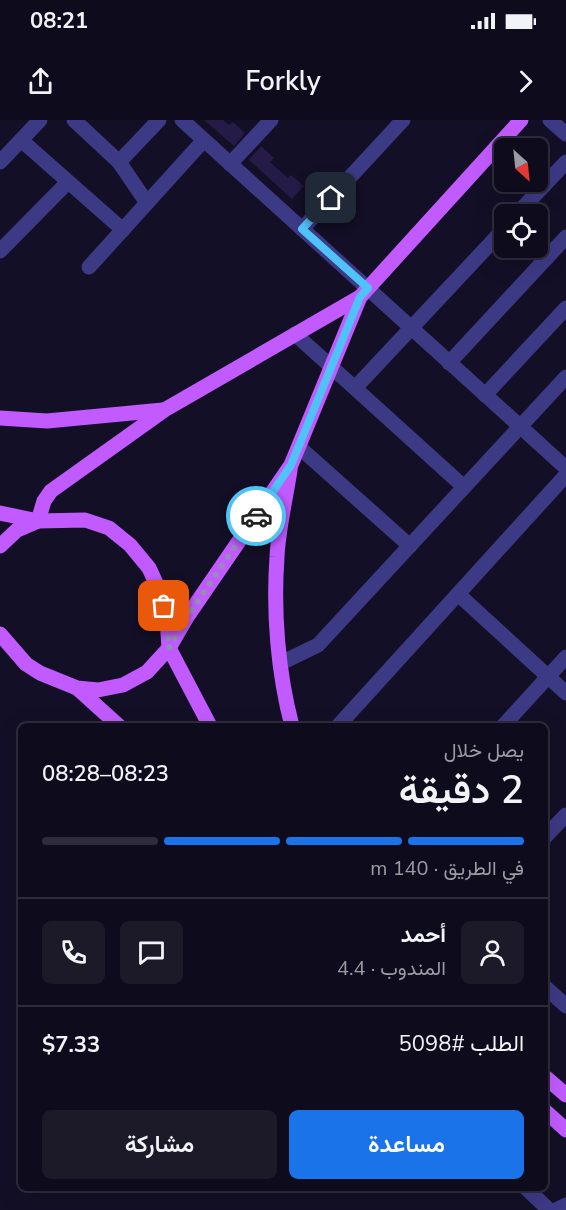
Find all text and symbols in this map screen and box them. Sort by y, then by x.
text: 08:21 [30,6,88,36]
text: Forkly [245,63,321,100]
icon: share [24,65,57,98]
icon: forward [509,65,542,98]
north arrow [494,138,548,192]
map controls [494,138,548,258]
pin [305,172,356,223]
icon: home [314,181,347,214]
button: locate [494,204,548,258]
courier [226,486,286,546]
icon: car [240,500,273,533]
pin [138,580,189,631]
icon: bag [147,589,180,622]
text: يصل خلال [444,737,524,764]
text: 08:23–08:28 [42,759,169,789]
text: 2 دقيقة [399,764,524,817]
text: في الطريق · 140 m [370,855,524,882]
text: أحمد [401,920,446,950]
button: phone [42,921,105,984]
button: chat [120,921,183,984]
button: person [461,921,524,984]
text: المندوب · 4.4 [337,955,446,982]
text: الطلب #5098 [399,1029,524,1059]
text: $7.33 [42,1030,100,1060]
button: مشاركة [42,1110,277,1179]
button: مساعدة [289,1110,524,1179]

